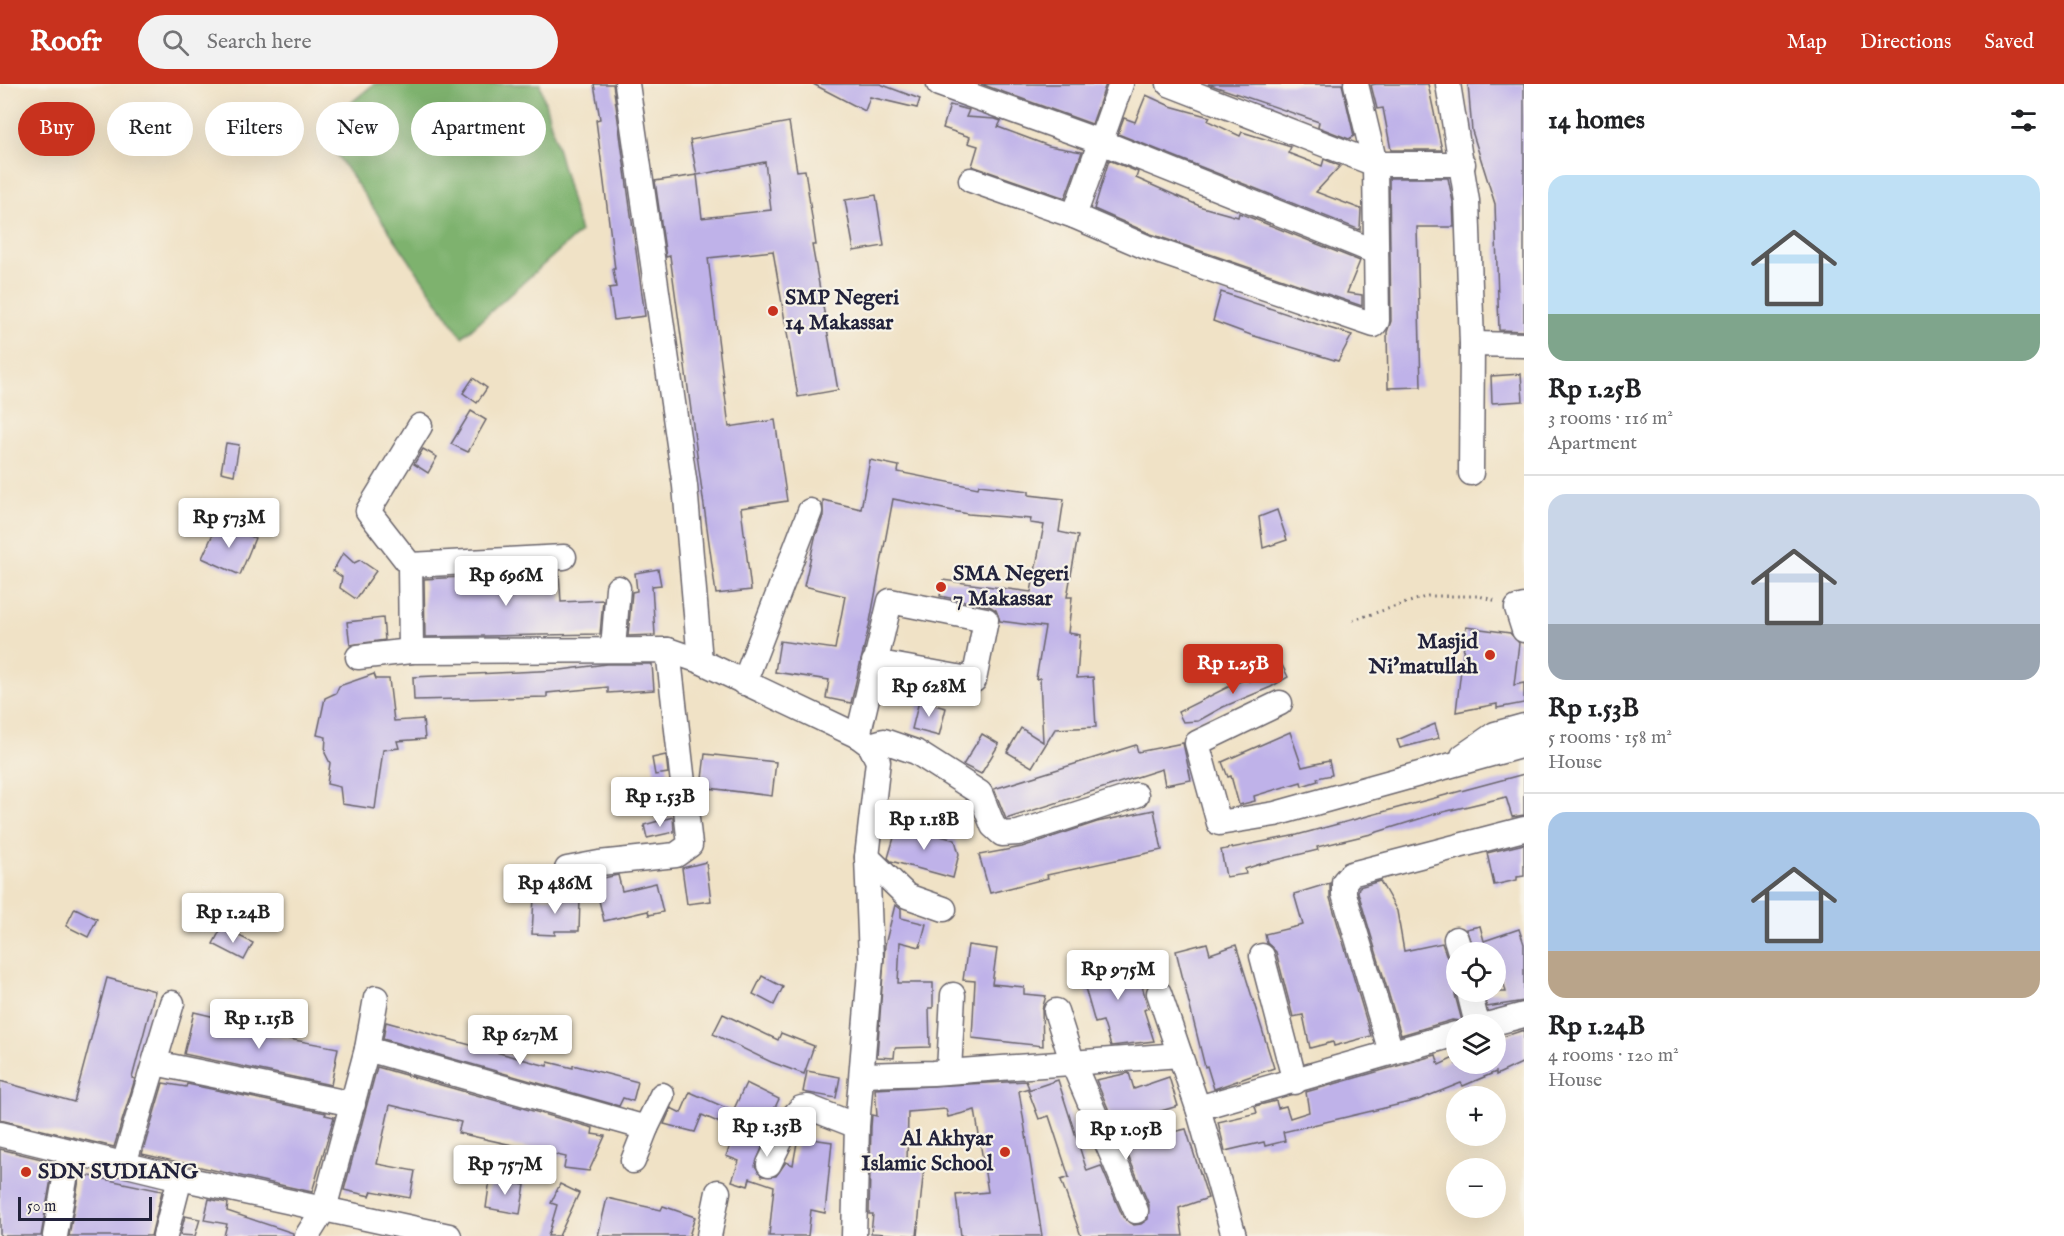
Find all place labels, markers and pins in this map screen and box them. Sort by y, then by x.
place label: SMP Negeri 14 Makassar [785,284,899,337]
marker: SMP Negeri 14 Makassar [766,304,780,318]
pin: Rp 573M [174,498,284,549]
pin: Rp 696M [451,556,561,607]
place label: SMA Negeri 7 Makassar [953,560,1069,613]
marker: SMA Negeri 7 Makassar [934,580,948,594]
place label: Masjid Ni'matullah [1368,628,1479,681]
pin: Rp 1.25B [1171,644,1295,695]
marker: Masjid Ni'matullah [1483,648,1497,662]
pin: Rp 628M [874,667,984,718]
pin: Rp 1.53B [598,777,722,828]
pin: Rp 1.18B [862,800,986,851]
pin: Rp 486M [500,864,610,915]
pin: Rp 1.24B [171,893,295,944]
pin: Rp 975M [1063,950,1173,1001]
pin: Rp 1.15B [197,999,321,1050]
pin: Rp 627M [465,1015,575,1066]
pin: Rp 1.35B [705,1107,829,1158]
pin: Rp 1.05B [1064,1110,1188,1161]
place label: Al Akhyar Islamic School [861,1125,994,1178]
pin: Rp 757M [450,1145,560,1196]
marker: Al Akhyar Islamic School [998,1145,1012,1159]
place label: SDN SUDIANG [38,1158,199,1186]
marker: SDN SUDIANG [19,1165,33,1179]

